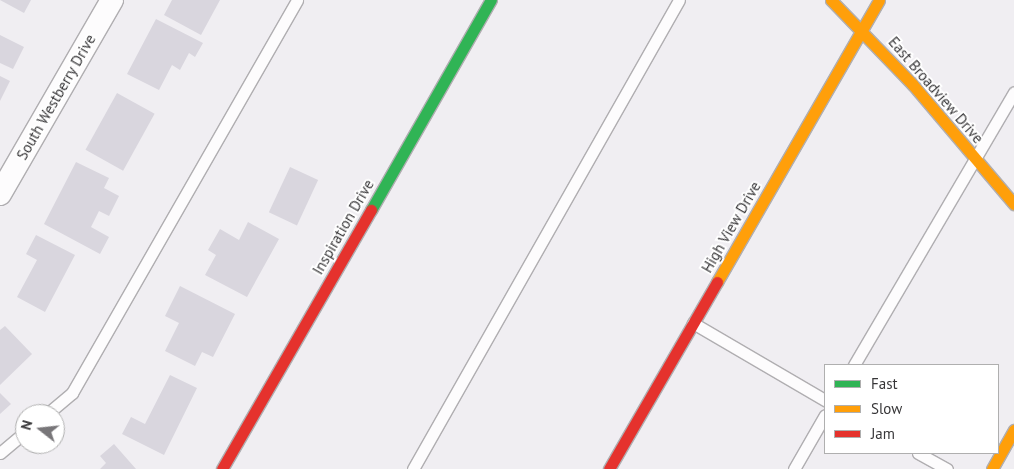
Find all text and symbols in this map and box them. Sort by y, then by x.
street label: South Westberry Drive [13,31,99,163]
street label: East Broadview Drive [885,33,987,147]
street label: Inspiration Drive [309,176,377,278]
street label: High View Drive [697,178,765,276]
legend [824,364,999,454]
text: Fast [871,374,898,393]
text: Slow [871,399,902,418]
north arrow [15,404,65,454]
text: N [17,418,36,432]
text: Jam [871,424,895,443]

